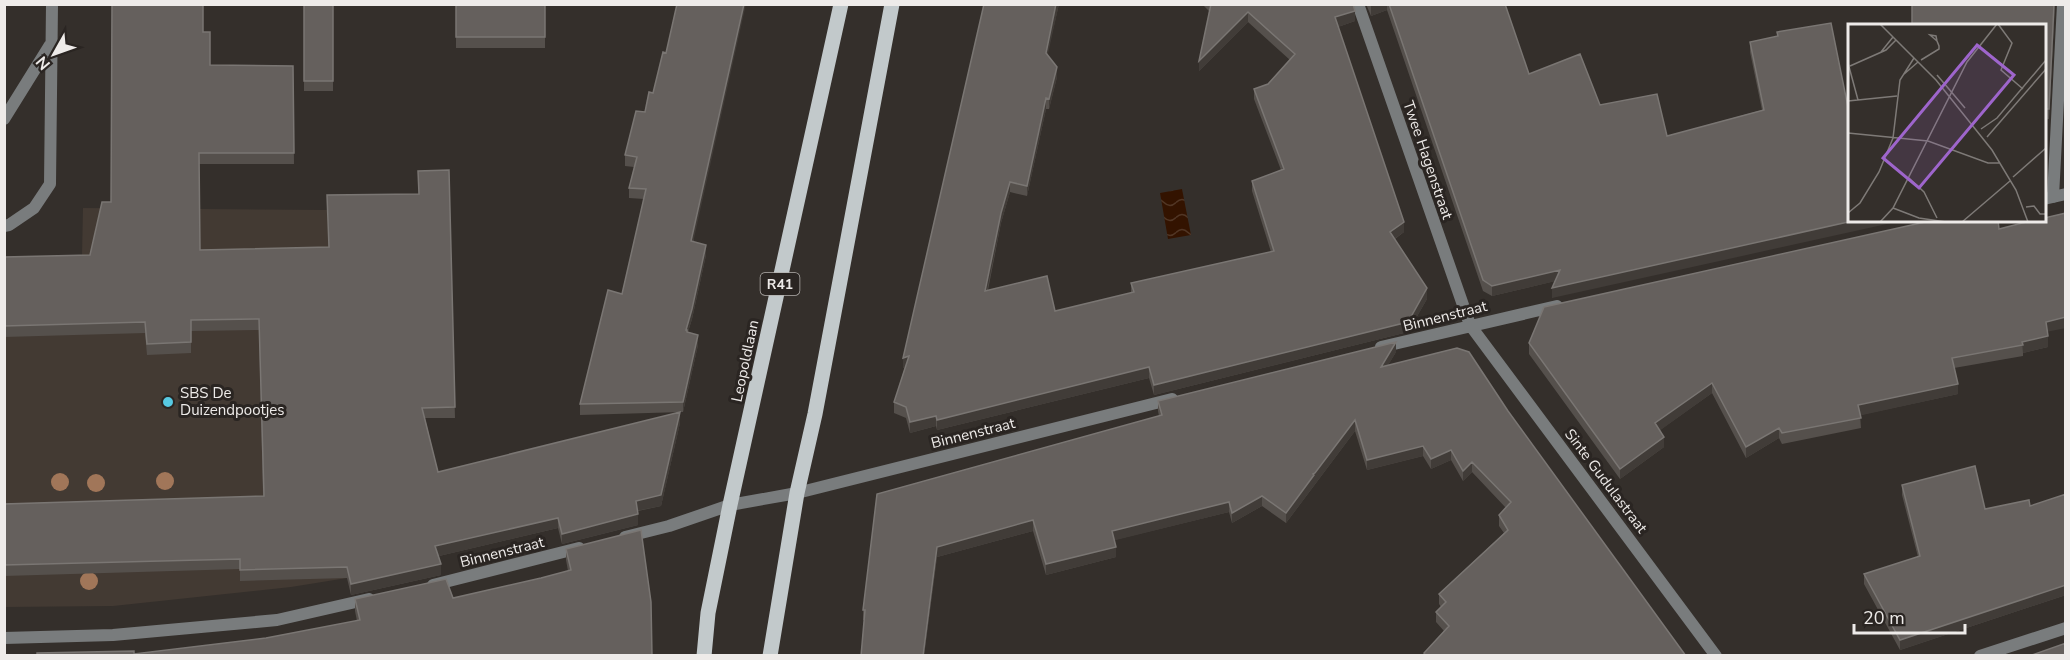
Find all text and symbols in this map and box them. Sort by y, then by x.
north arrow [24,24,84,84]
inset map [1848,24,2046,222]
text: N [31,51,56,75]
street label: Twee Hagenstraat [1398,98,1458,223]
road number: R41 [760,273,800,295]
street label: Binnenstraat [1401,296,1490,336]
street label: Leopoldlaan [727,318,763,404]
place label: SBS De Duizendpootjes [180,383,284,420]
marker: SBS De Duizendpootjes [161,395,175,409]
street label: Binnenstraat [929,413,1018,453]
street label: Sinte Gudulastraat [1560,425,1652,538]
street label: Binnenstraat [458,532,547,572]
scale bar [1854,597,1965,635]
text: 20 m [1863,606,1905,630]

